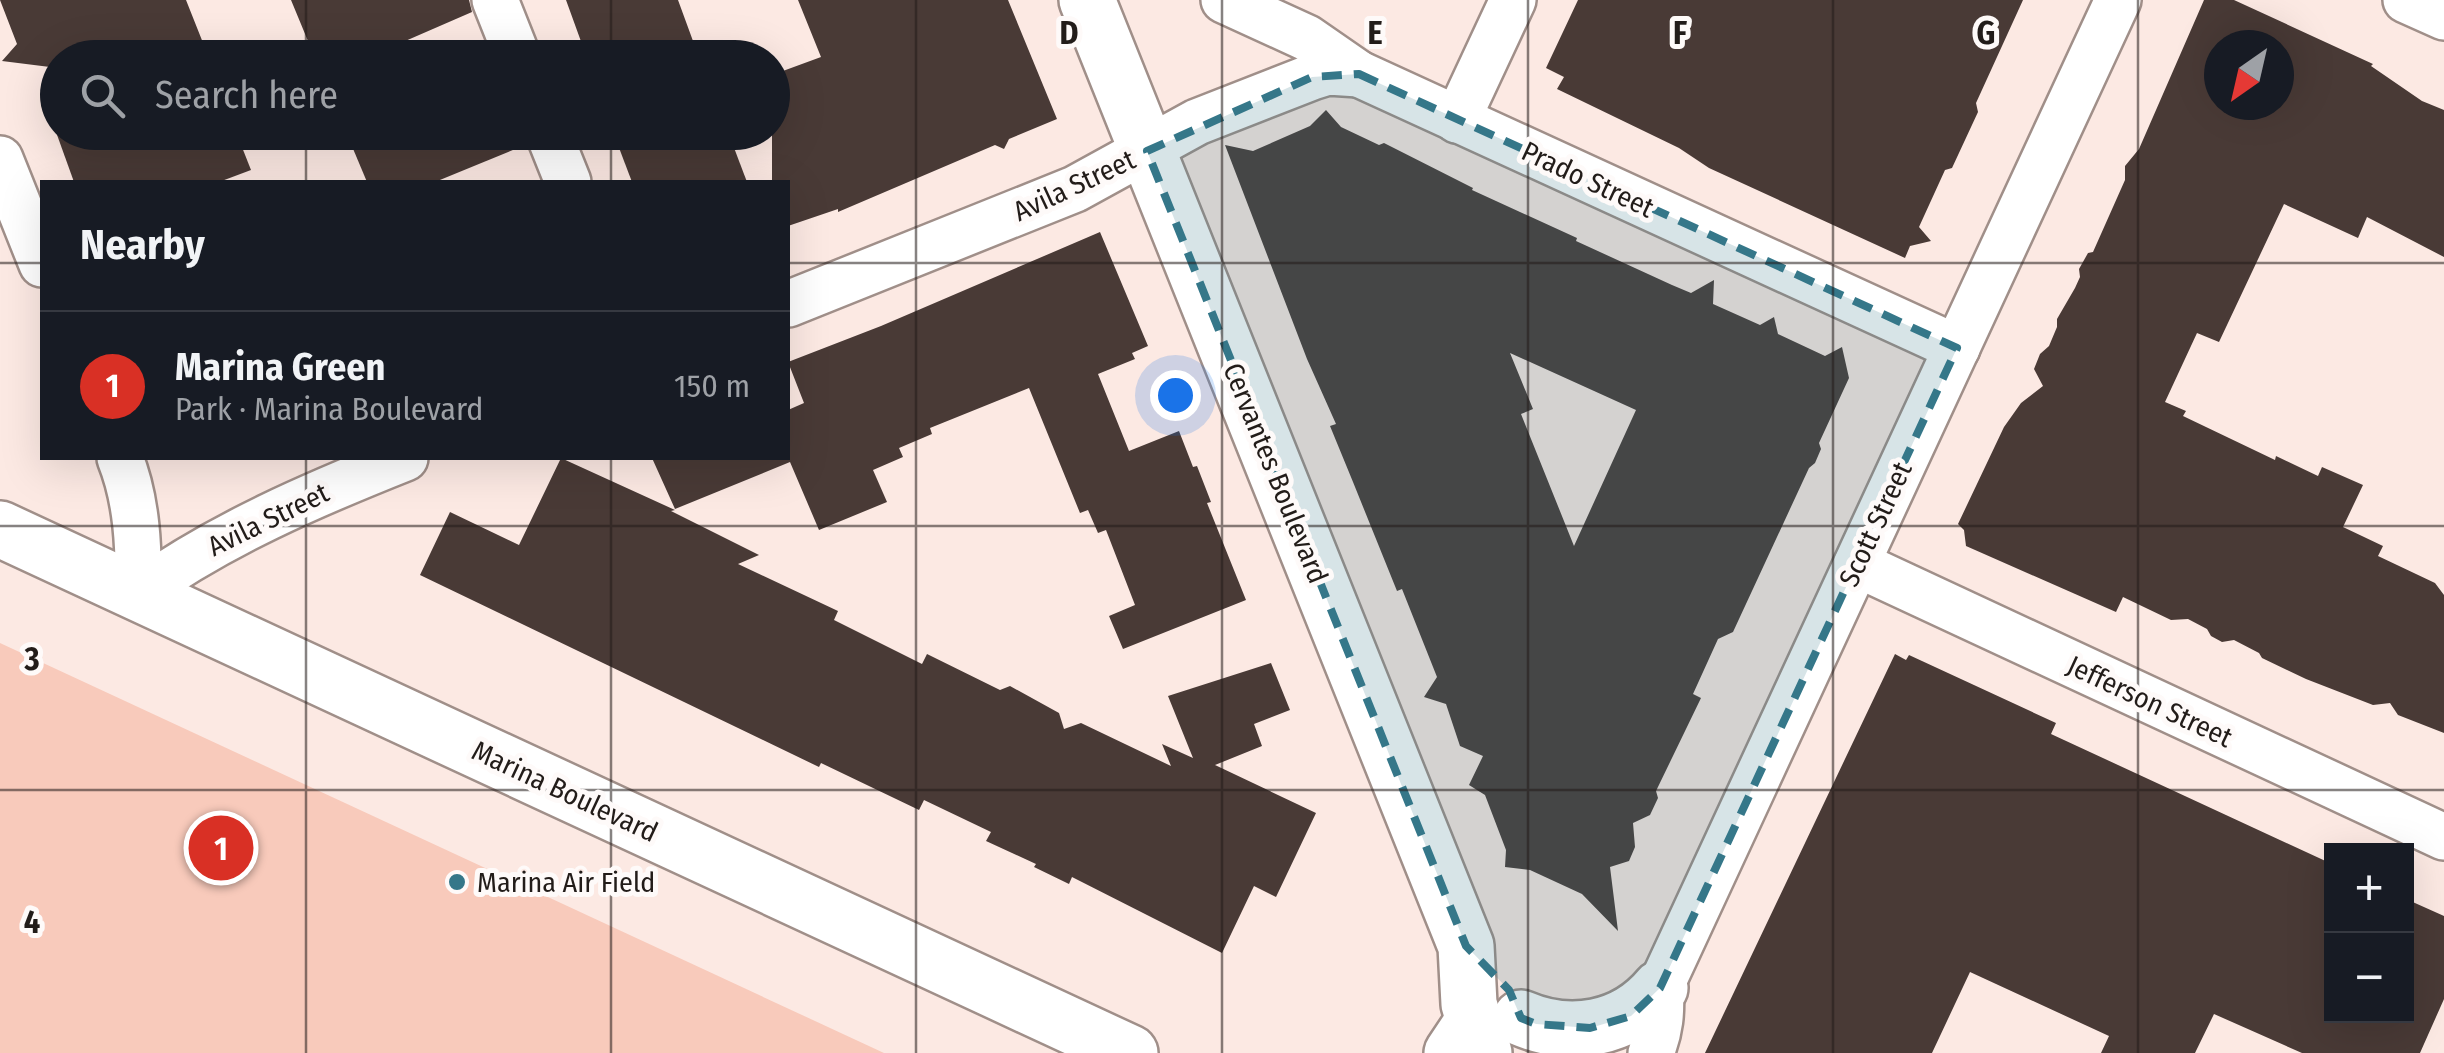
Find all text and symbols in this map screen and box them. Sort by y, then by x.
text: D [1059,14,1079,52]
text: E [1367,14,1383,52]
text: F [1673,14,1687,52]
text: G [1977,14,1995,52]
north arrow [2204,30,2294,120]
search box [40,40,790,150]
icon: search [75,68,130,123]
text: Search here [155,72,338,118]
street label: Prado Street [1517,135,1660,225]
street label: Avila Street [1008,143,1141,228]
text: Nearby [80,220,205,270]
text: Marina Green [175,344,385,390]
street label: Cervantes Boulevard [1216,358,1335,588]
text: 1 [106,367,119,405]
text: 150 m [674,367,750,405]
your location [1150,370,1201,421]
text: Park · Marina Boulevard [175,390,483,428]
street label: Scott Street [1832,456,1919,592]
street label: Avila Street [202,476,335,563]
text: 3 [23,640,40,678]
street label: Jefferson Street [2062,649,2238,754]
street label: Marina Boulevard [467,734,663,849]
pin: 1 [188,810,254,886]
map controls [2324,843,2414,1023]
button: + [2324,843,2414,933]
place label: Marina Air Field [477,866,655,899]
marker: Marina Air Field [446,871,468,893]
text: 4 [24,903,40,941]
button: − [2324,933,2414,1023]

